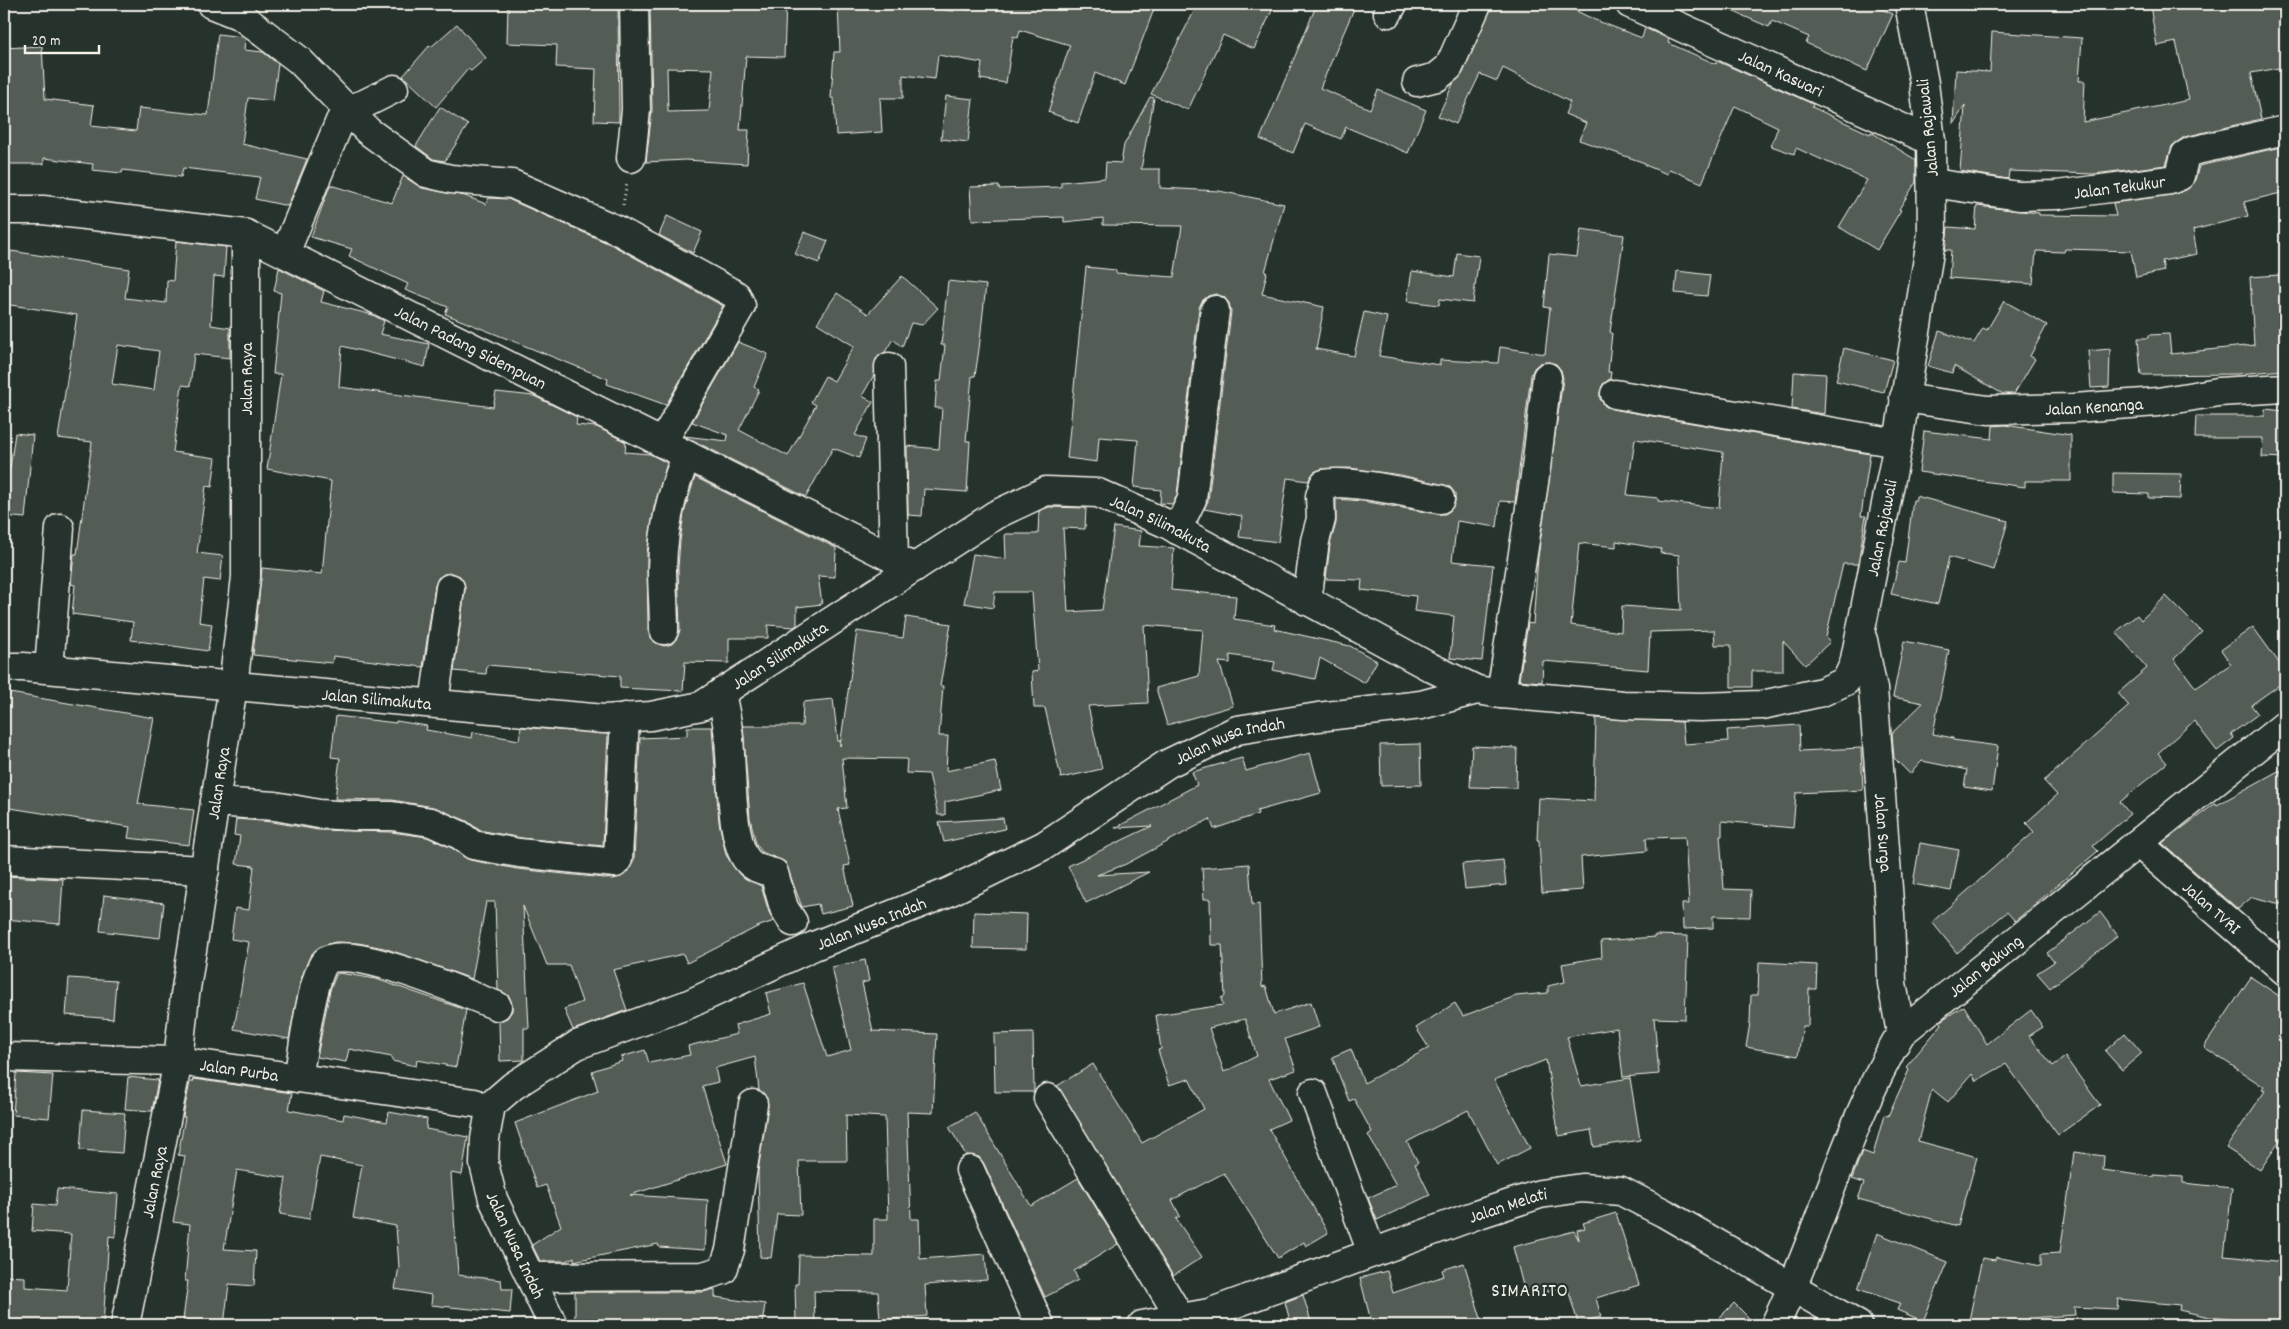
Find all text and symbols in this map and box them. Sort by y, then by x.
scale bar [25,22,99,54]
text: 20 m [32,31,60,53]
street label: Jalan Kasuari [1734,45,1827,105]
street label: Jalan Rajawali [1912,78,1947,178]
street label: Jalan Tekukur [2072,171,2168,208]
street label: Jalan Padang Sidempuan [390,300,550,398]
street label: Jalan Raya [236,342,261,416]
street label: Jalan Kenanga [2045,393,2145,424]
street label: Jalan Rajawali [1862,478,1906,579]
street label: Jalan Silimakuta [1105,490,1215,561]
street label: Jalan Silimakuta [728,616,834,698]
street label: Jalan Silimakuta [320,684,433,719]
street label: Jalan Nusa Indah [1171,712,1287,773]
street label: Jalan Raya [202,745,238,822]
street label: Jalan Surga [1866,792,1897,874]
street label: Jalan TVRI [2175,877,2245,942]
street label: Jalan Nusa Indah [814,892,931,959]
street label: Jalan Bakung [1944,930,2029,1005]
street label: Jalan Purba [198,1054,280,1090]
street label: Jalan Raya [137,1143,176,1221]
street label: Jalan Melati [1466,1183,1549,1232]
street label: Jalan Nusa Indah [478,1188,550,1304]
district label: SIMARITO [1491,1279,1569,1306]

